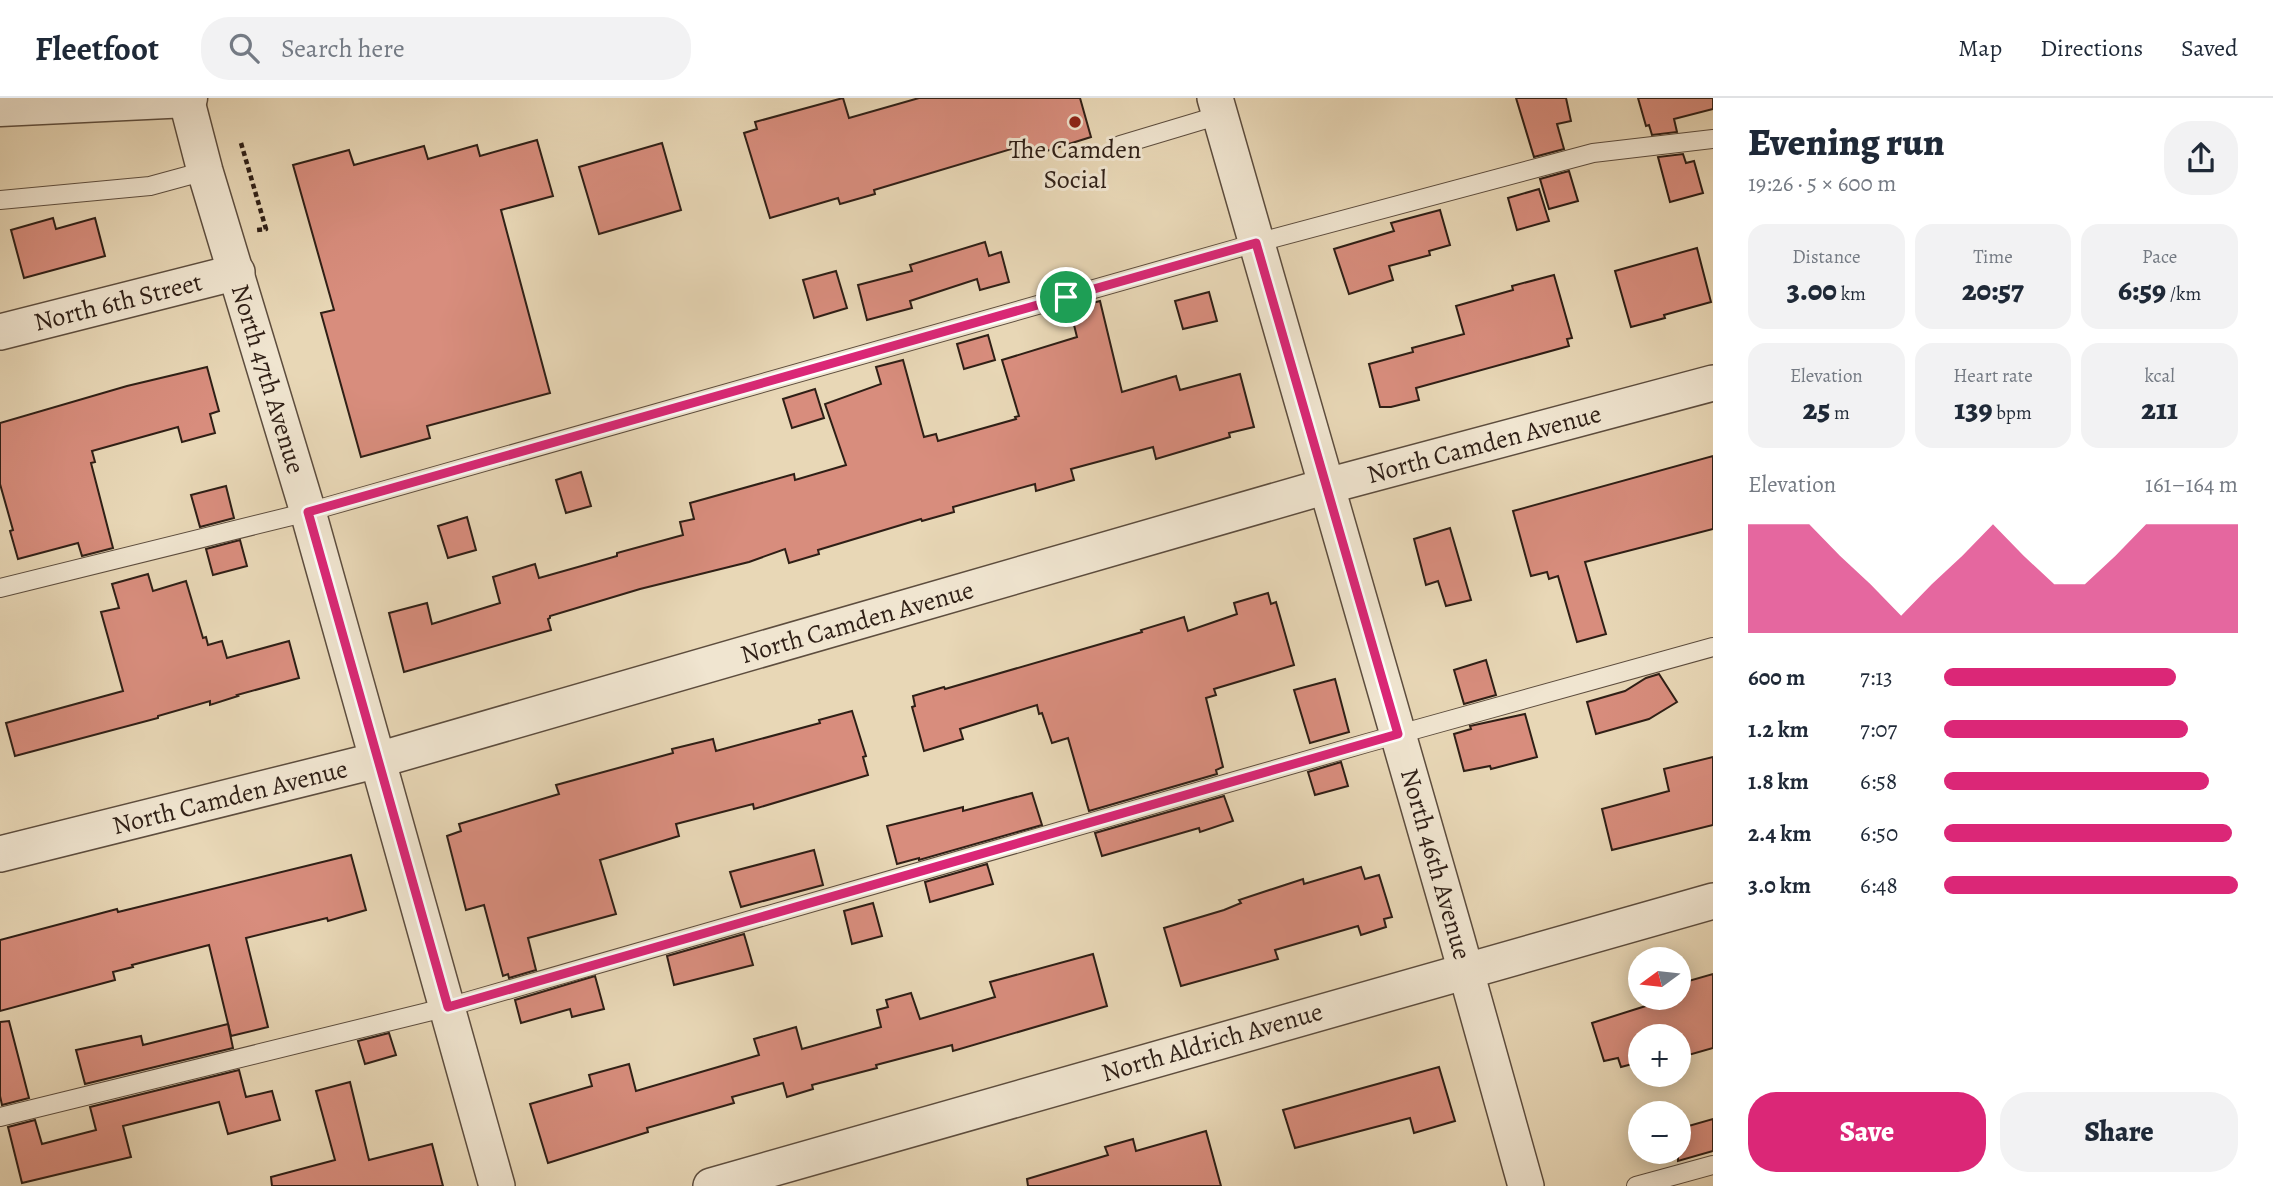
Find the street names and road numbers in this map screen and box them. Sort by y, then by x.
street label: North 6th Street [30,264,206,340]
street label: North 47th Avenue [223,280,313,478]
street label: North Camden Avenue [1363,396,1605,492]
street label: North Camden Avenue [736,572,978,672]
street label: North Camden Avenue [109,751,351,843]
street label: North 46th Avenue [1392,764,1480,964]
street label: North Aldrich Avenue [1097,994,1327,1090]

